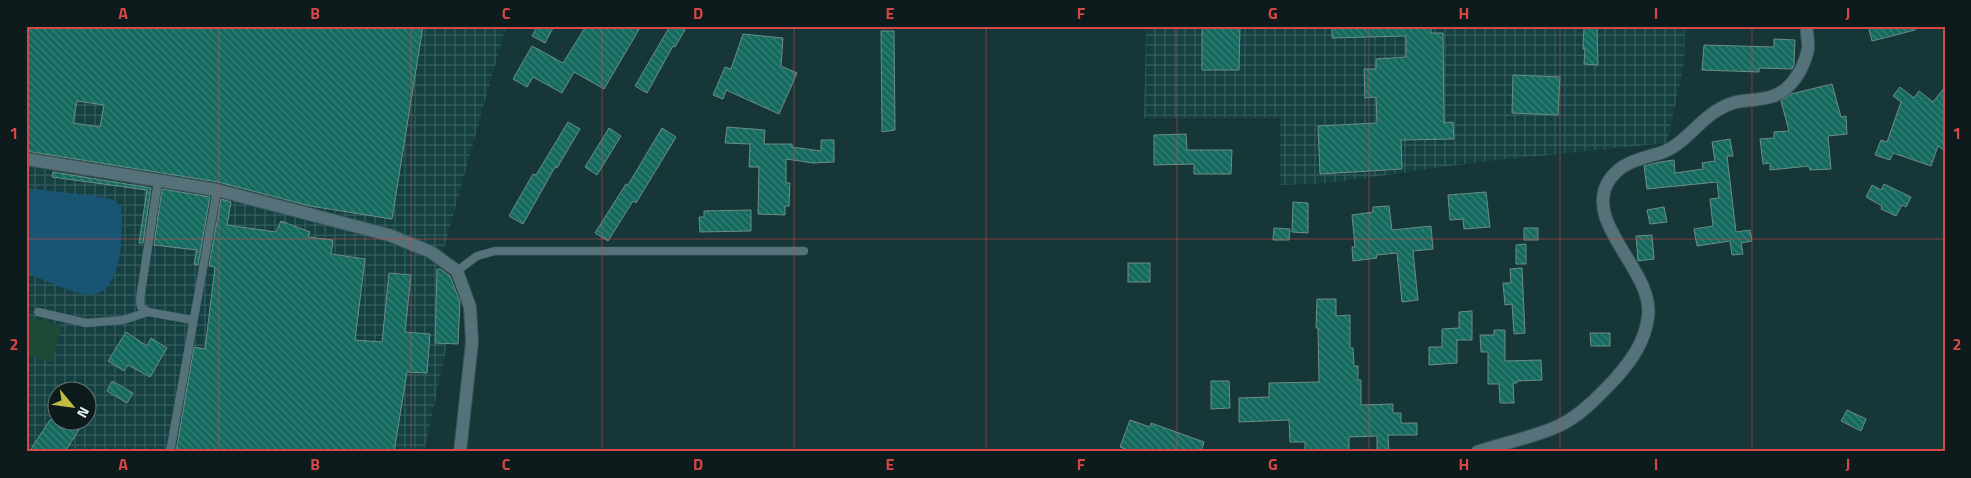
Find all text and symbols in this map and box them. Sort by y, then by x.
text: A [118,1,128,25]
text: B [310,1,320,25]
text: C [502,1,511,25]
text: D [693,1,703,25]
text: E [886,1,895,25]
text: F [1077,1,1086,25]
text: G [1268,1,1278,25]
text: H [1459,1,1469,25]
text: I [1654,1,1658,25]
text: J [1846,1,1850,25]
text: 1 [10,121,18,145]
text: 1 [1953,121,1961,145]
text: 2 [10,332,18,356]
text: 2 [1953,332,1961,356]
north arrow [48,380,98,430]
text: N [72,403,95,422]
text: A [118,452,128,476]
text: B [310,452,320,476]
text: C [502,452,511,476]
text: D [693,452,703,476]
text: E [886,452,895,476]
text: F [1077,452,1086,476]
text: G [1268,452,1278,476]
text: H [1459,452,1469,476]
text: I [1654,452,1658,476]
text: J [1846,452,1850,476]

